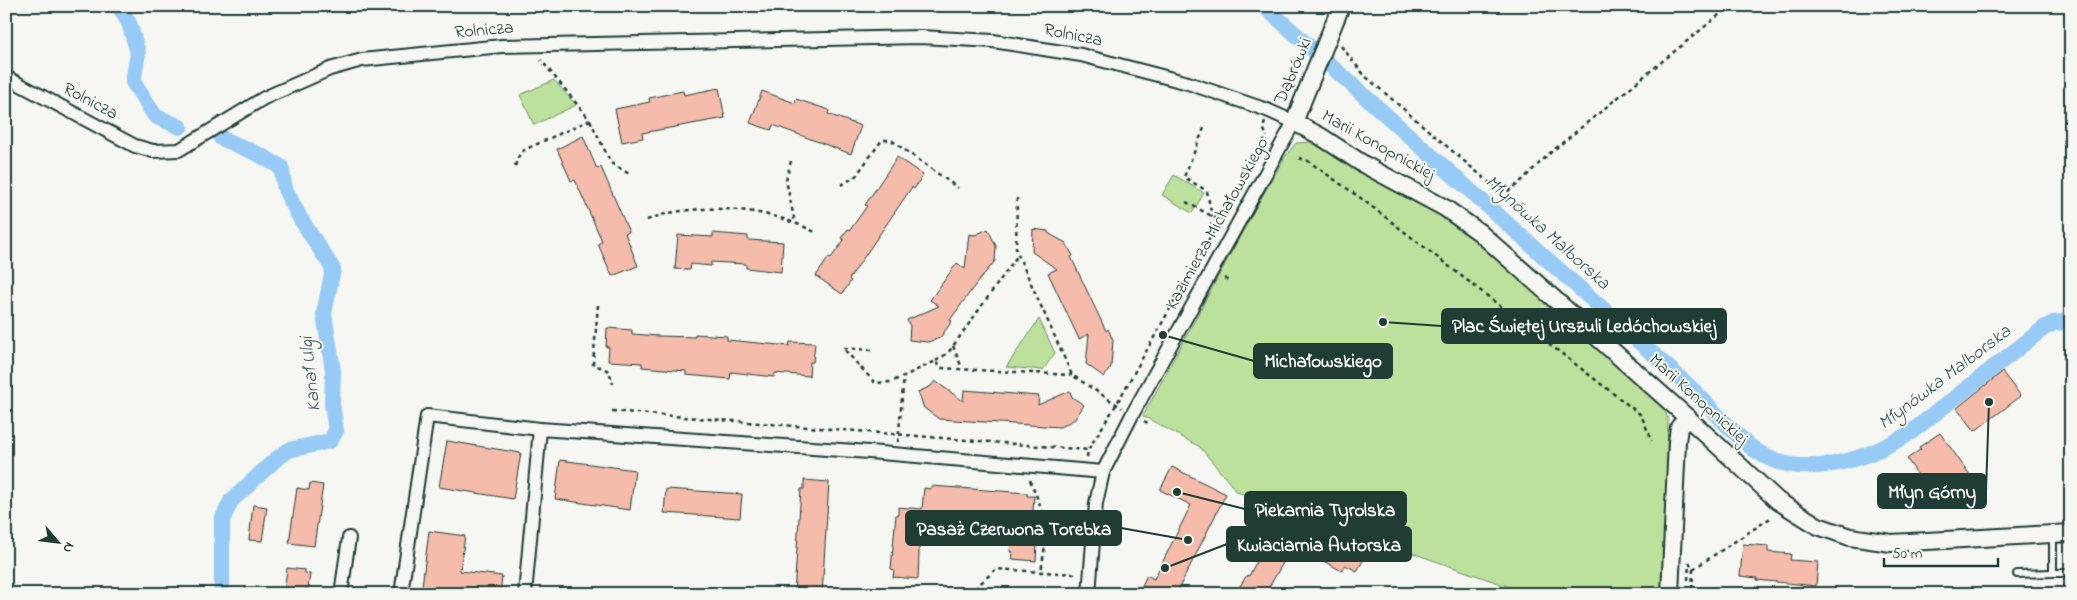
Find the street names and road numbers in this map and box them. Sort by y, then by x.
street label: Rolnicza [453,15,515,47]
street label: Rolnicza [1041,18,1105,54]
street label: Dąbrówki [1268,34,1320,109]
street label: Rolnicza [58,77,122,127]
street label: Marii Konopnickiej [1317,104,1440,188]
street label: Kazimierza Michałowskiego [1160,133,1277,315]
street label: Marii Konopnickiej [1642,348,1754,452]

